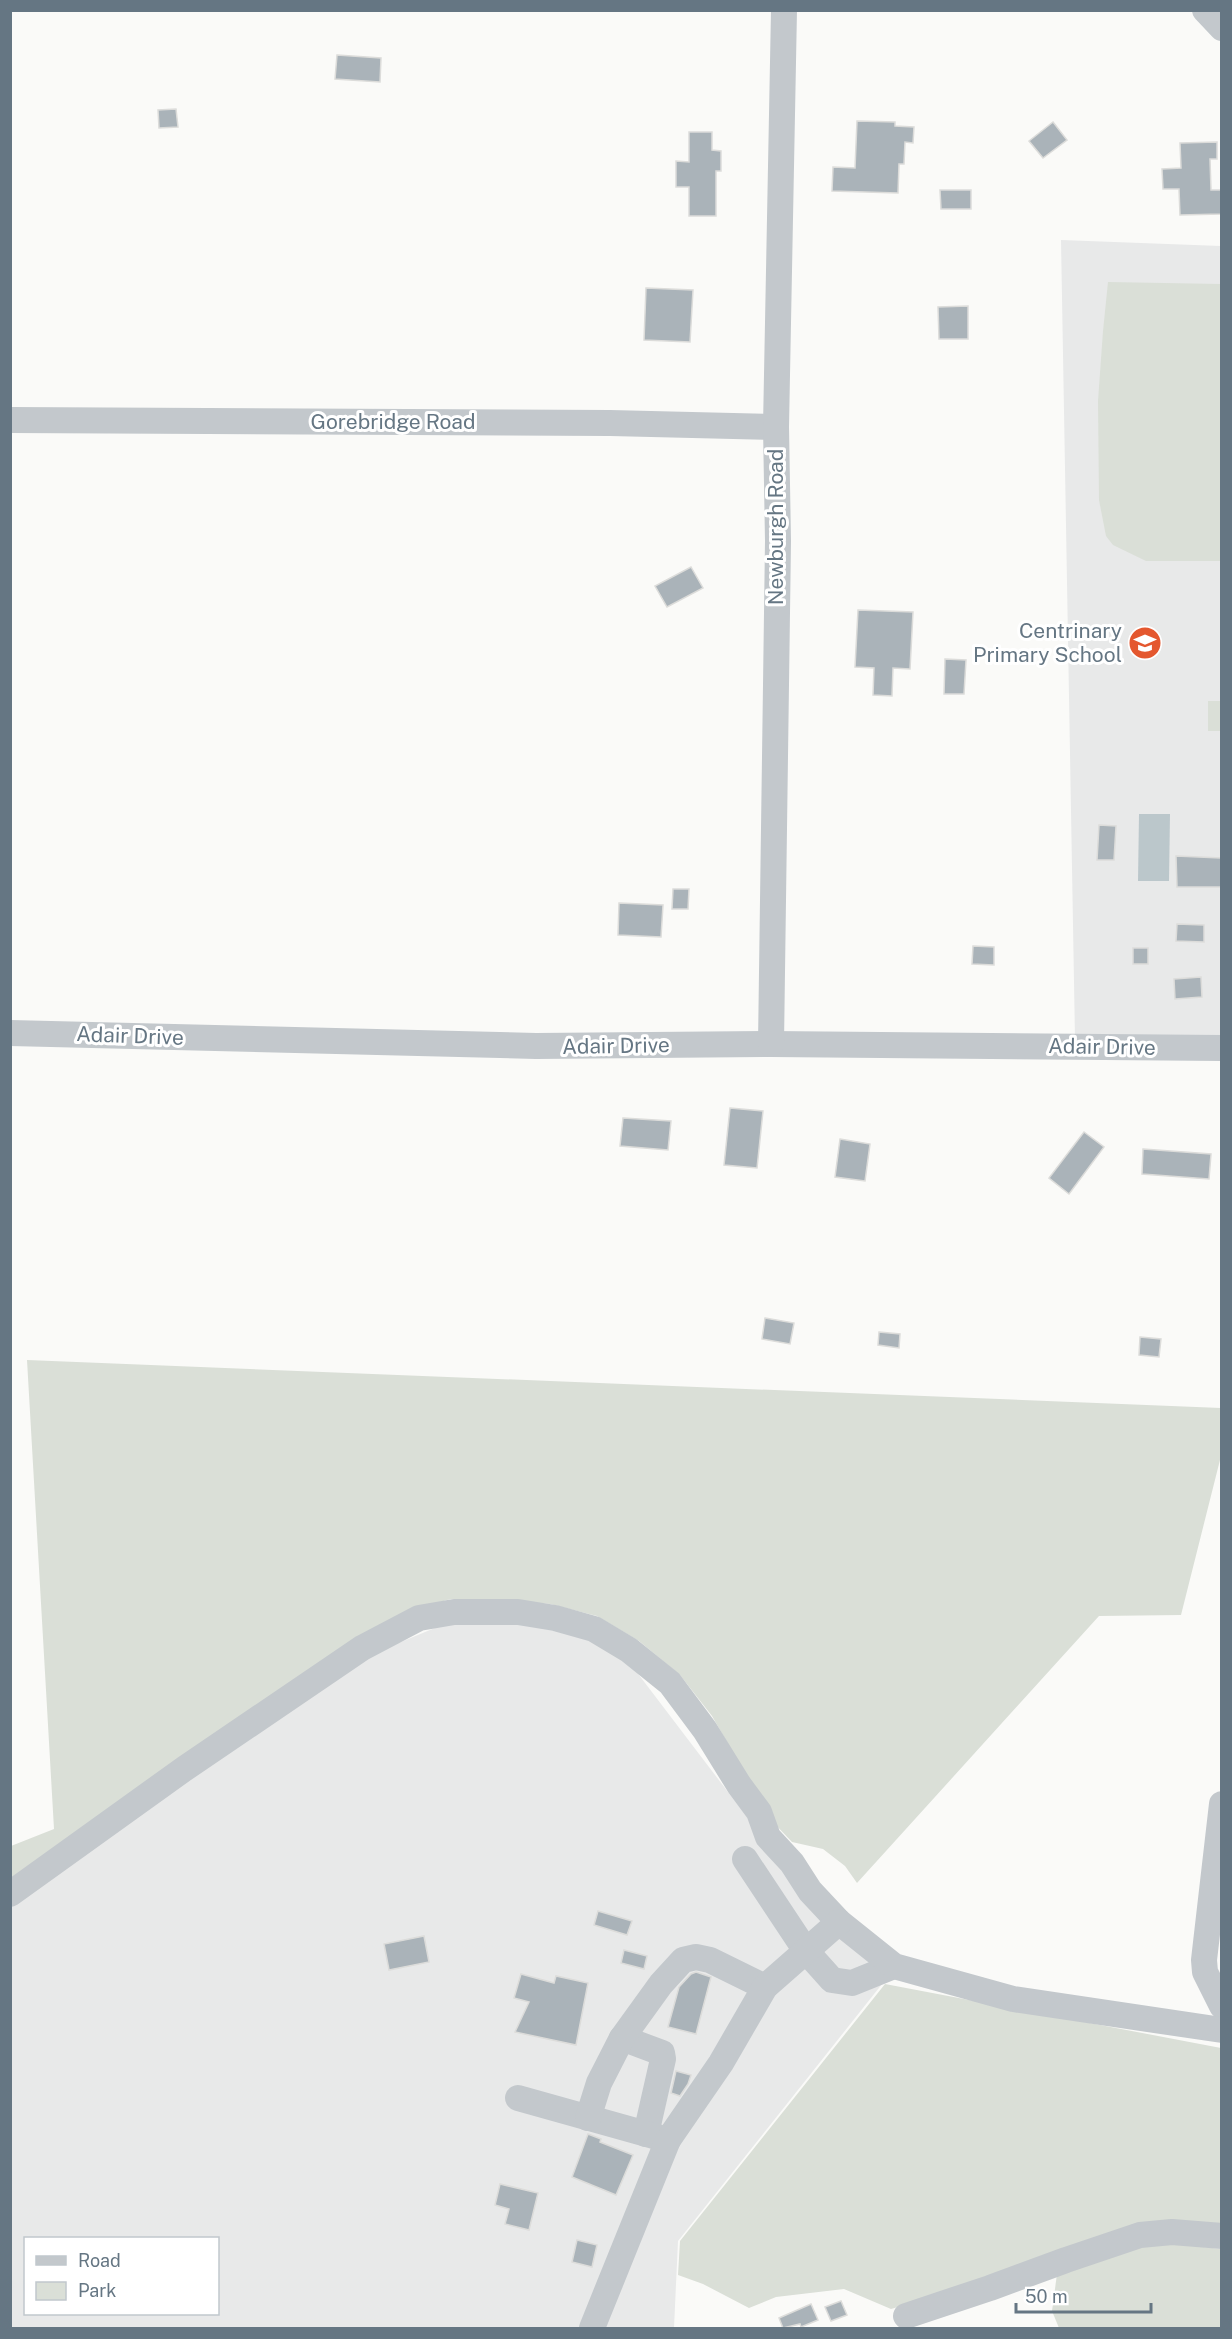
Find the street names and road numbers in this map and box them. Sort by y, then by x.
street label: Gorebridge Road [311,409,475,434]
street label: Newburgh Road [763,449,788,605]
street label: Adair Drive [76,1021,184,1050]
street label: Adair Drive [562,1032,670,1059]
street label: Adair Drive [1048,1033,1156,1060]

